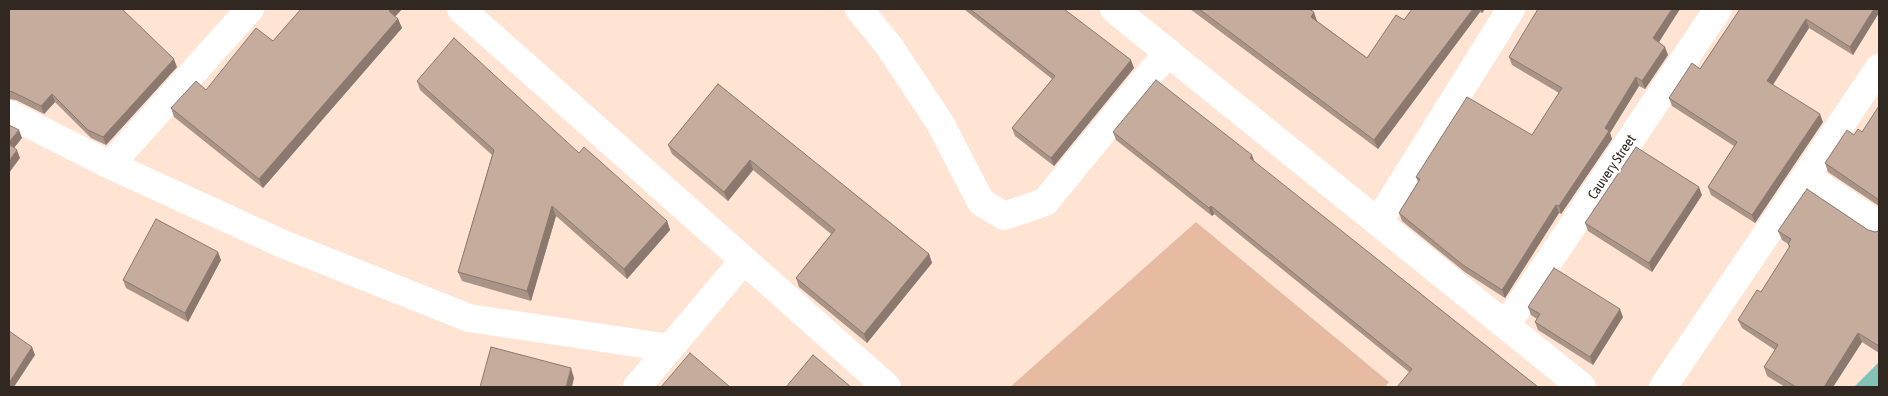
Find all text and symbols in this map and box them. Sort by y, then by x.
street label: Cauvery Street [1584,132,1640,202]

